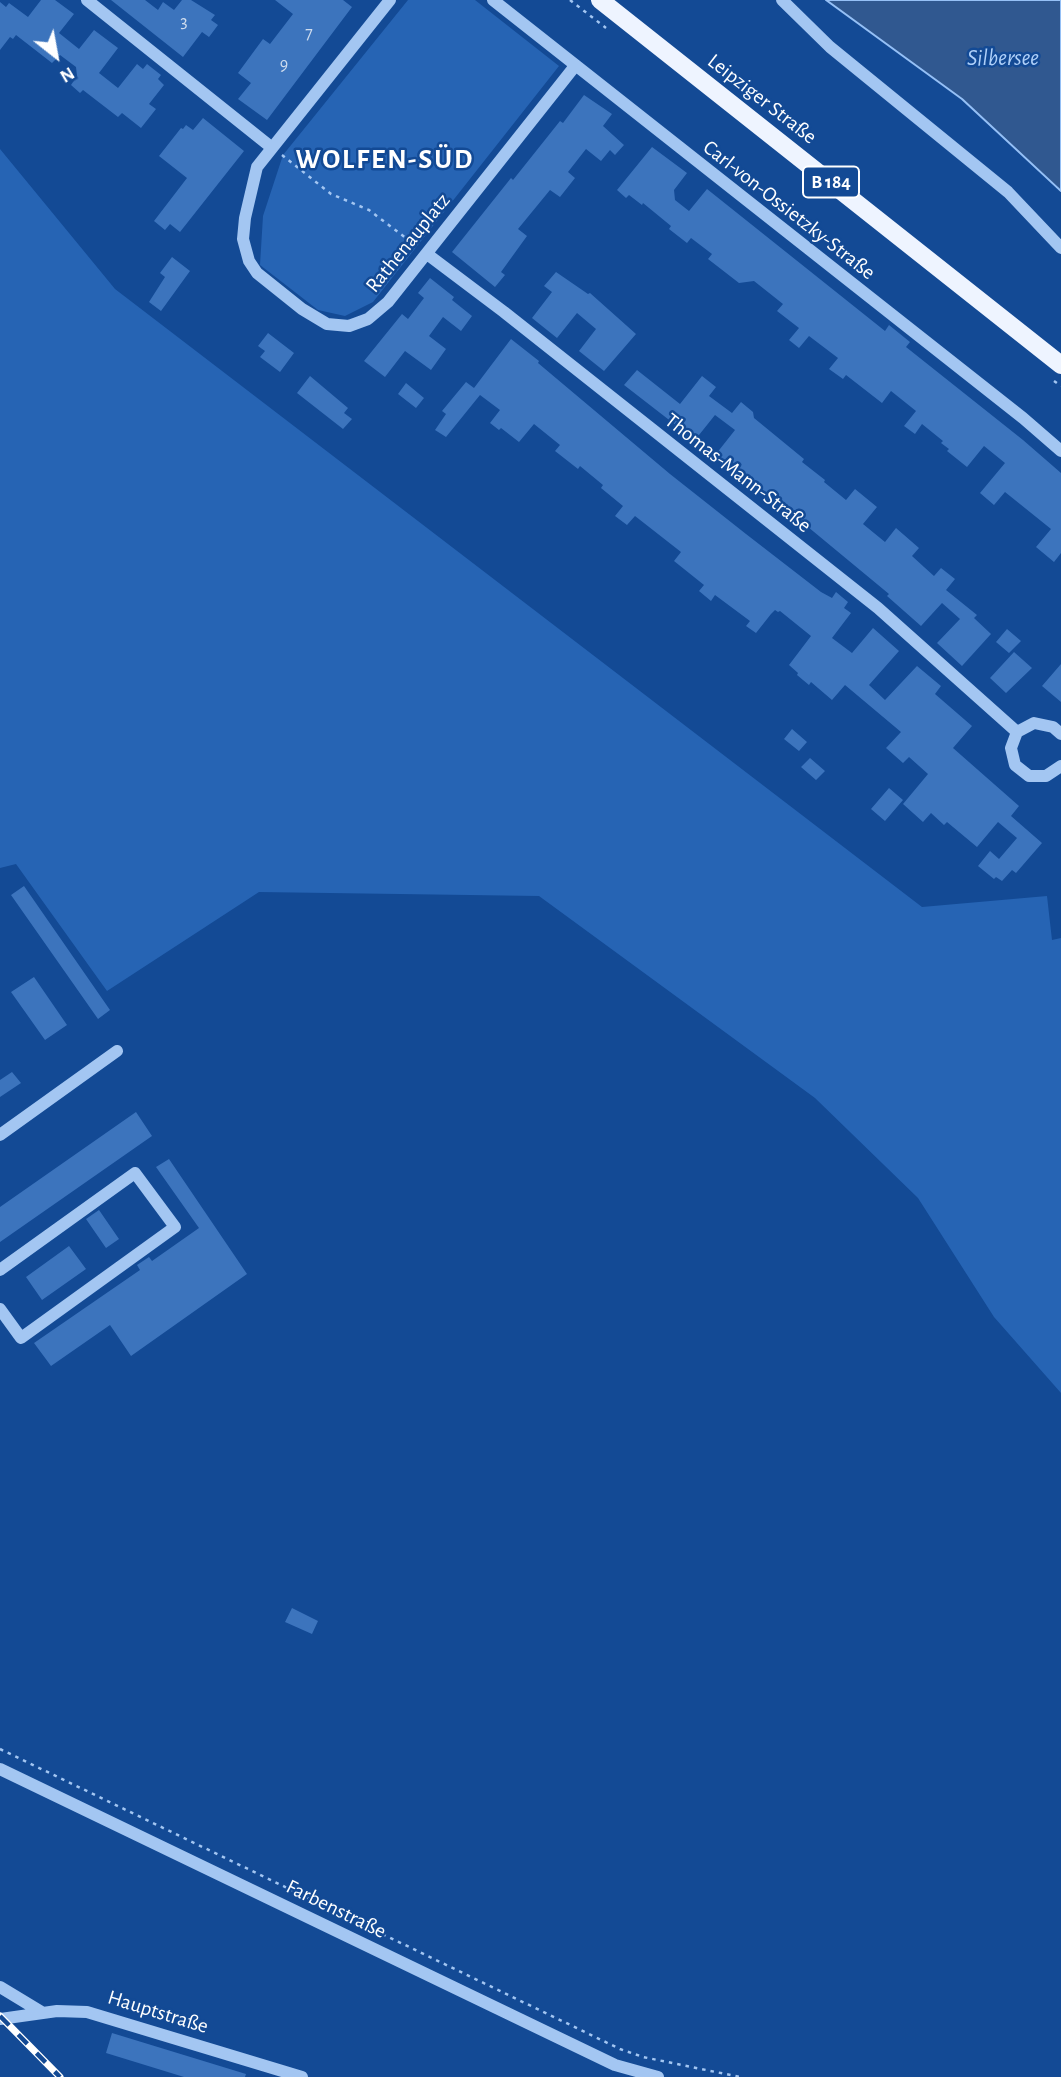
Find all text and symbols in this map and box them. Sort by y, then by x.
house number: 3 [180,11,188,33]
north arrow [21,21,91,91]
house number: 7 [305,23,313,45]
water label: Silbersee [967,44,1039,72]
street label: Leipziger Straße [702,49,822,149]
house number: 9 [280,54,288,76]
text: N [57,63,78,86]
street label: Carl-von-Ossietzky-Straße [698,135,880,285]
district label: WOLFEN-SÜD [297,143,473,177]
road number: B 184 [803,166,859,198]
street label: Rathenauplatz [360,188,456,298]
street label: Thomas-Mann-Straße [660,408,816,538]
street label: Farbenstraße [282,1874,390,1944]
street label: Hauptstraße [105,1985,211,2039]

